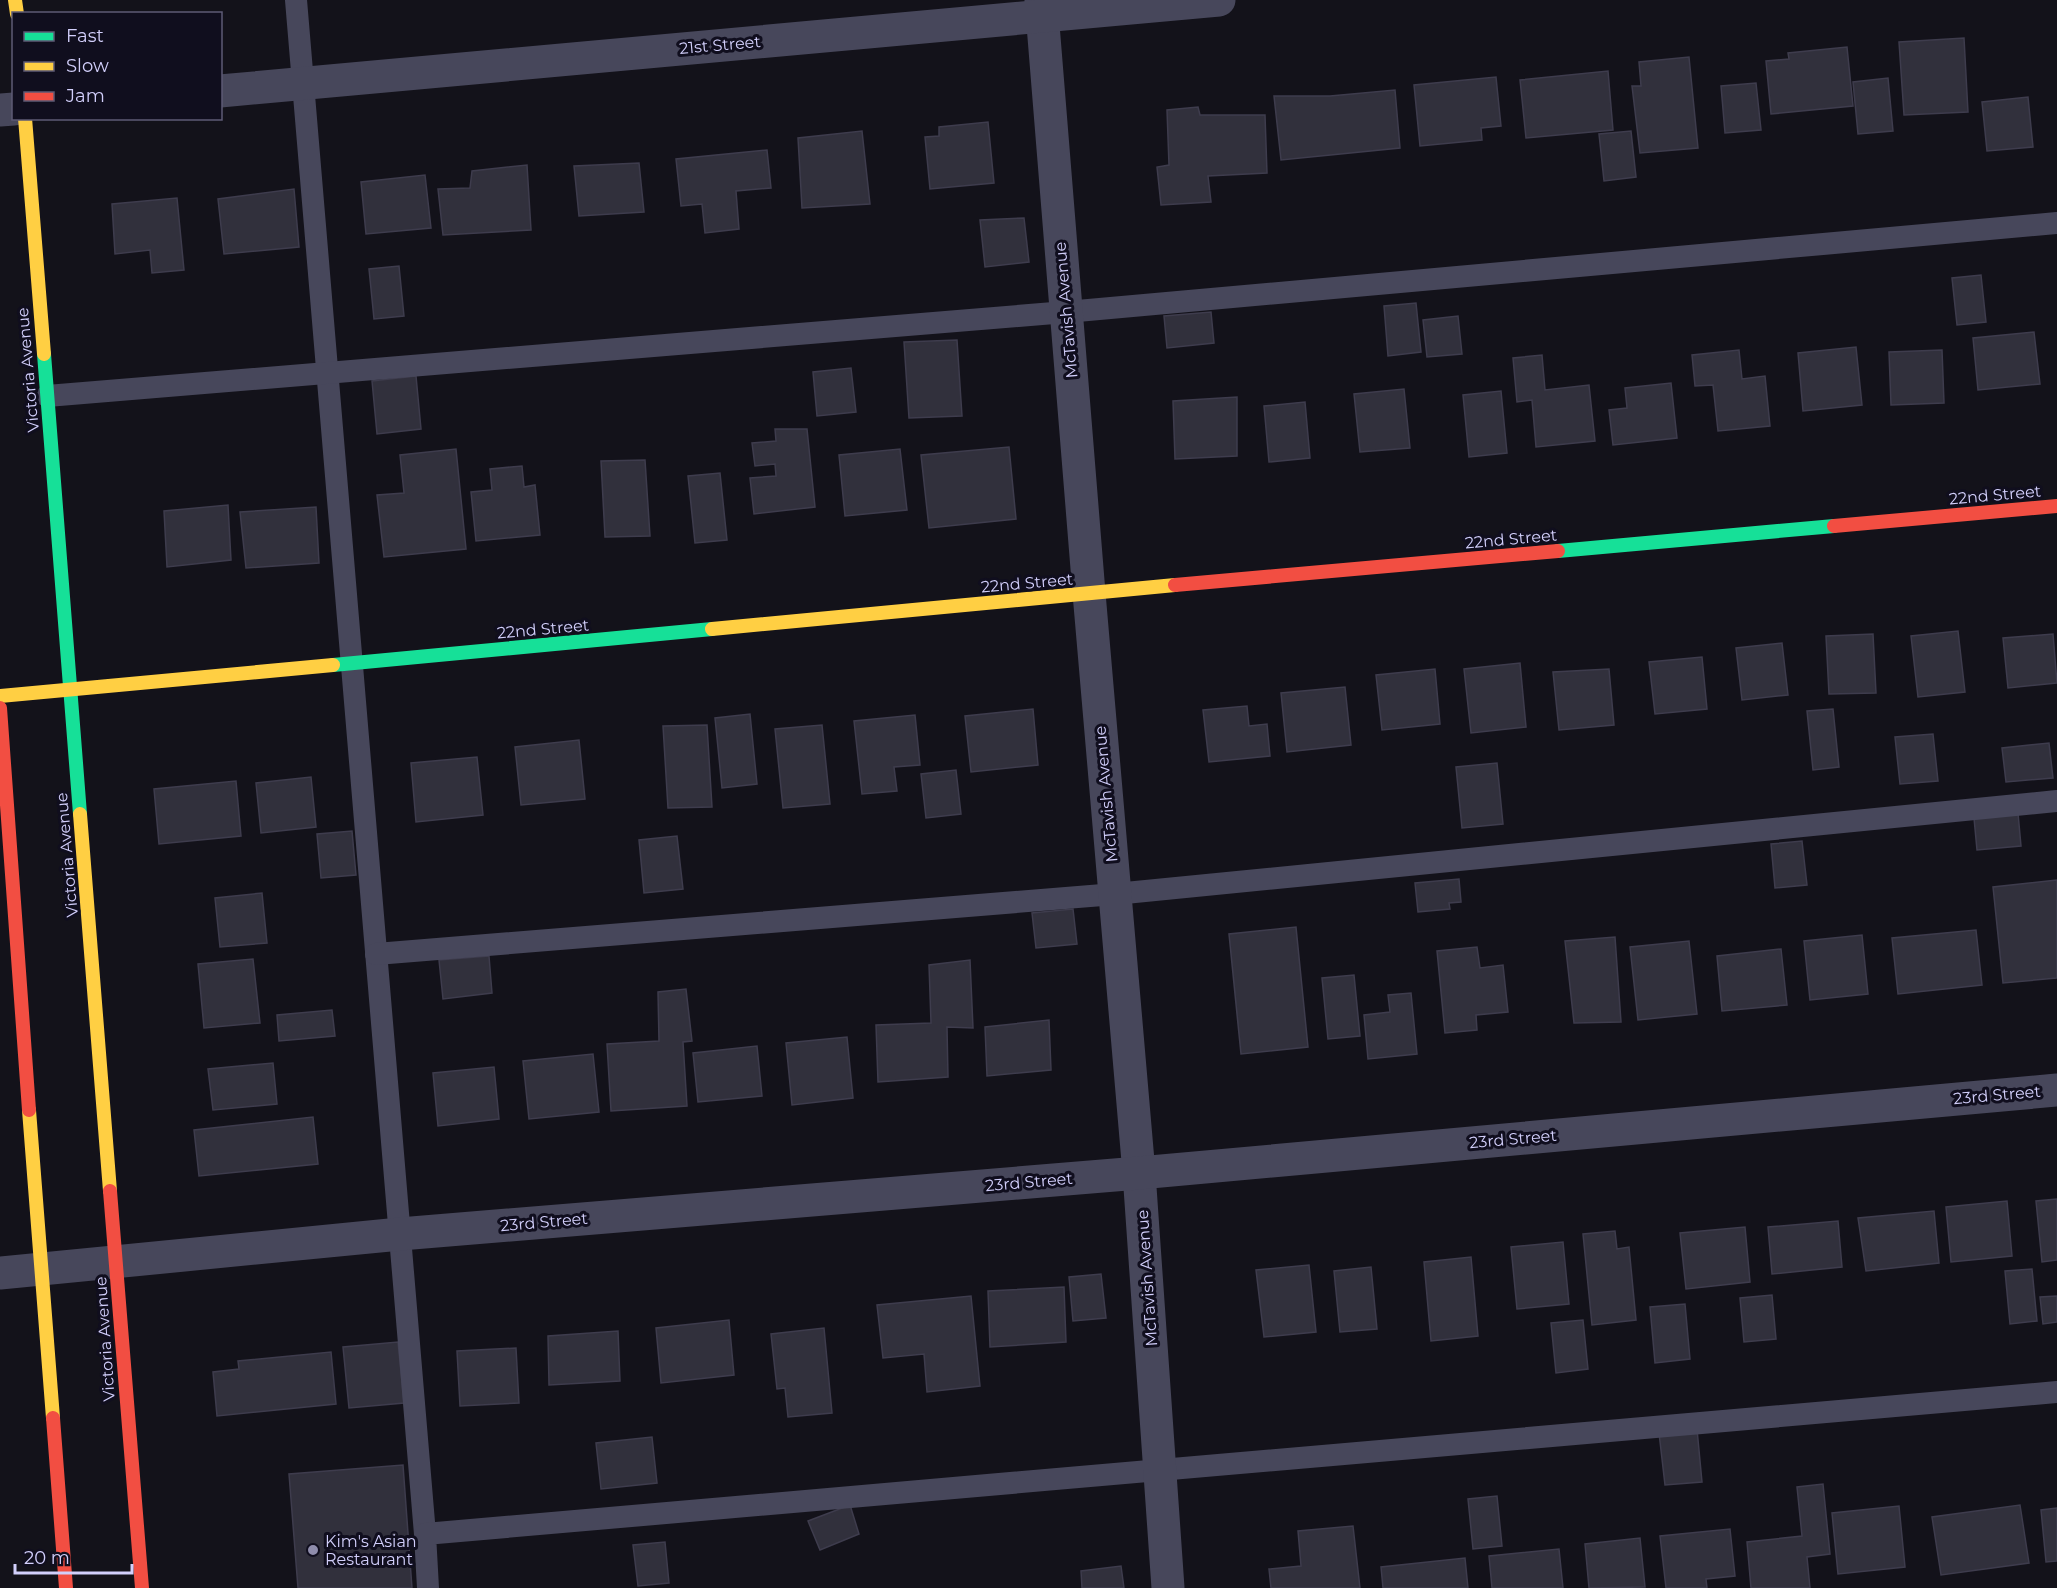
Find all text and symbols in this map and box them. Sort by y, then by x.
legend [12,12,222,120]
text: Fast [66,25,104,47]
street label: 21st Street [678,32,762,58]
text: Slow [66,55,109,77]
text: Jam [65,85,105,107]
street label: McTavish Avenue [1051,241,1081,379]
street label: Victoria Avenue [13,307,43,433]
street label: 22nd Street [1948,481,2042,508]
street label: 22nd Street [1464,525,1558,552]
street label: 22nd Street [980,569,1074,596]
street label: 22nd Street [496,615,590,642]
street label: McTavish Avenue [1091,725,1121,863]
street label: Victoria Avenue [52,792,82,918]
street label: 23rd Street [1952,1082,2042,1108]
street label: 23rd Street [1468,1126,1558,1152]
street label: 23rd Street [984,1169,1074,1195]
street label: 23rd Street [499,1209,589,1235]
street label: McTavish Avenue [1133,1209,1161,1347]
street label: Victoria Avenue [91,1276,119,1402]
place label: Kim's Asian Restaurant [325,1532,417,1569]
scale bar [15,1537,132,1575]
marker: Kim's Asian Restaurant [306,1543,320,1557]
text: 20 m [24,1547,70,1569]

